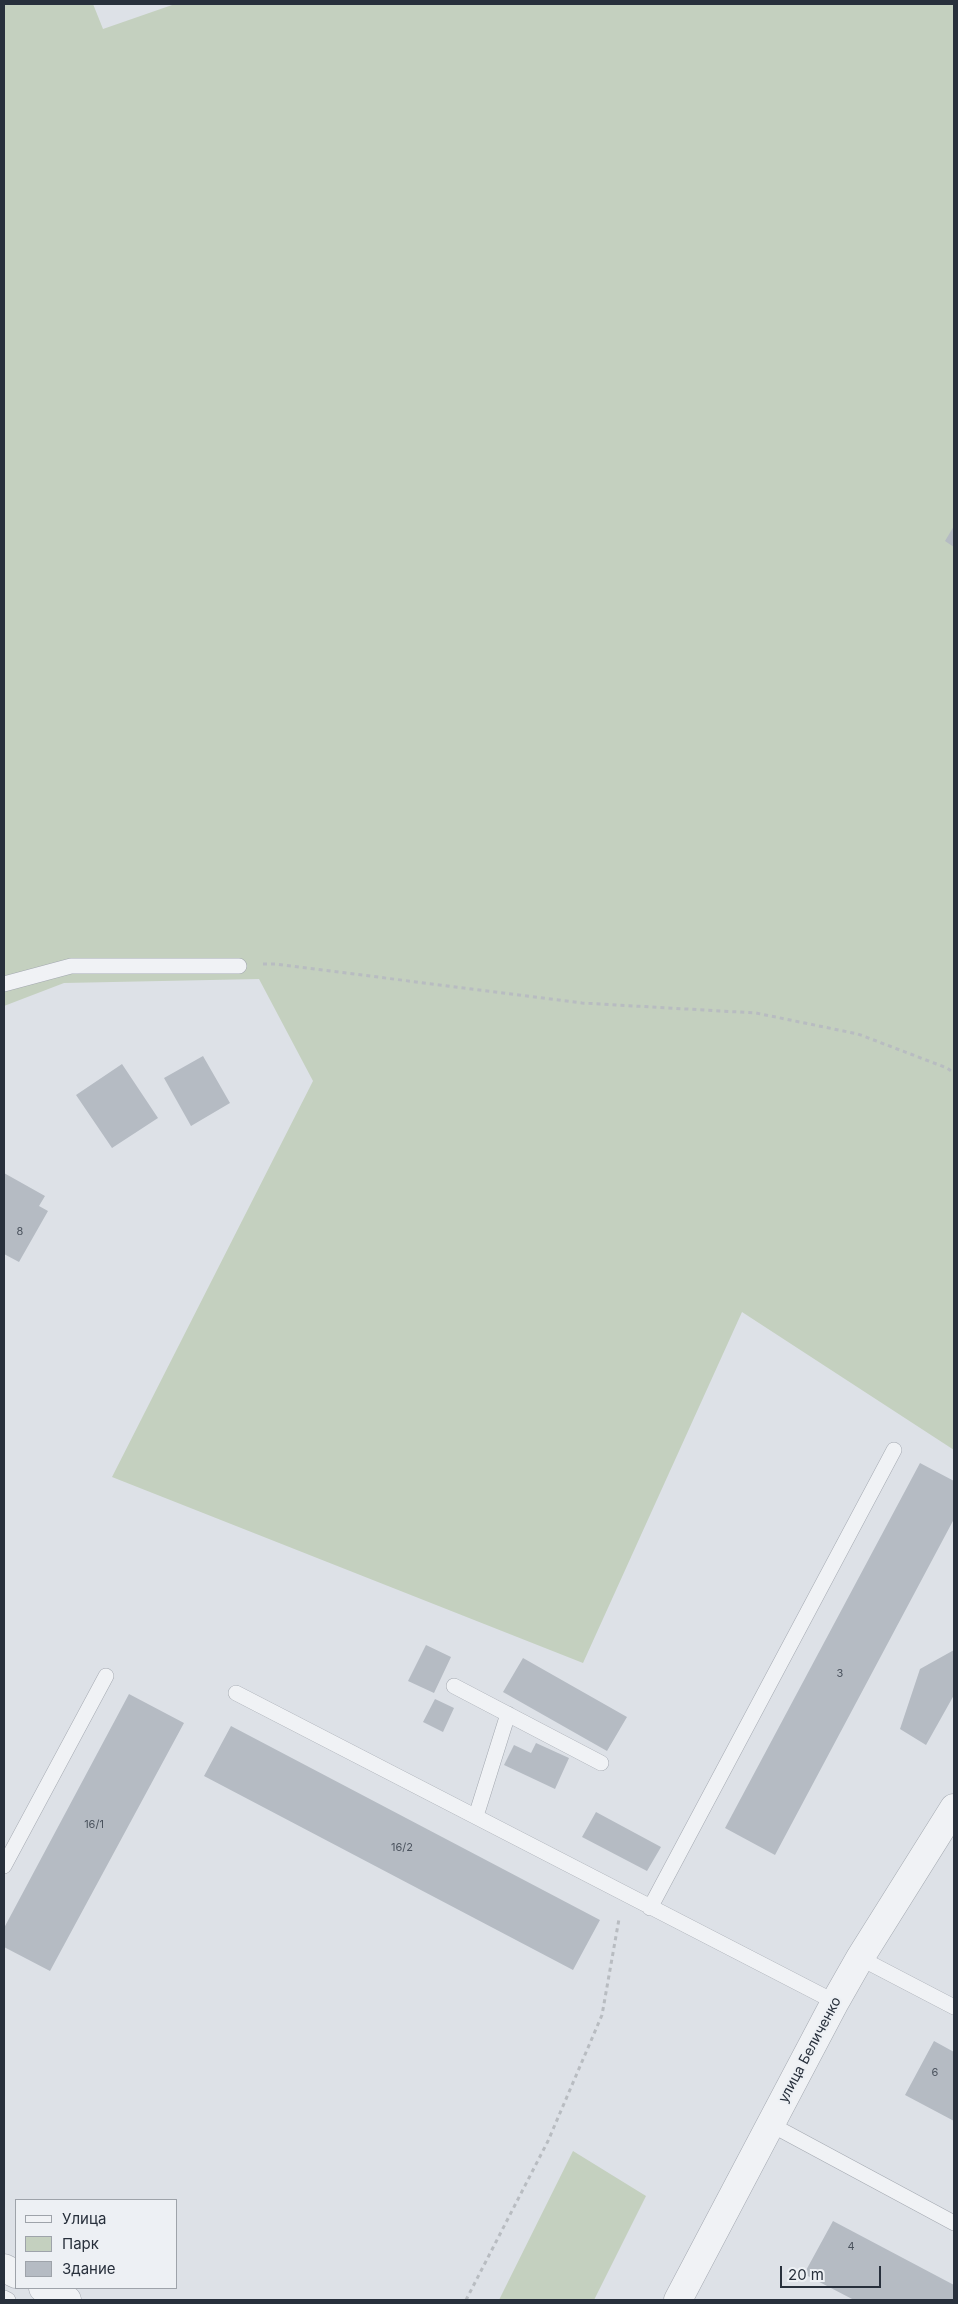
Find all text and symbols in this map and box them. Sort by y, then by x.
house number: 8 [17,1225,23,1239]
house number: 3 [837,1667,843,1681]
house number: 16/1 [84,1818,104,1832]
house number: 16/2 [391,1841,413,1855]
street label: улица Беличенко [775,1994,845,2106]
house number: 6 [932,2066,938,2080]
legend [15,2199,178,2289]
text: Улица [62,2209,106,2228]
text: Парк [62,2234,99,2253]
house number: 4 [847,2240,855,2254]
scale bar [783,2256,884,2288]
text: Здание [62,2259,116,2278]
text: 20 m [788,2265,824,2284]

